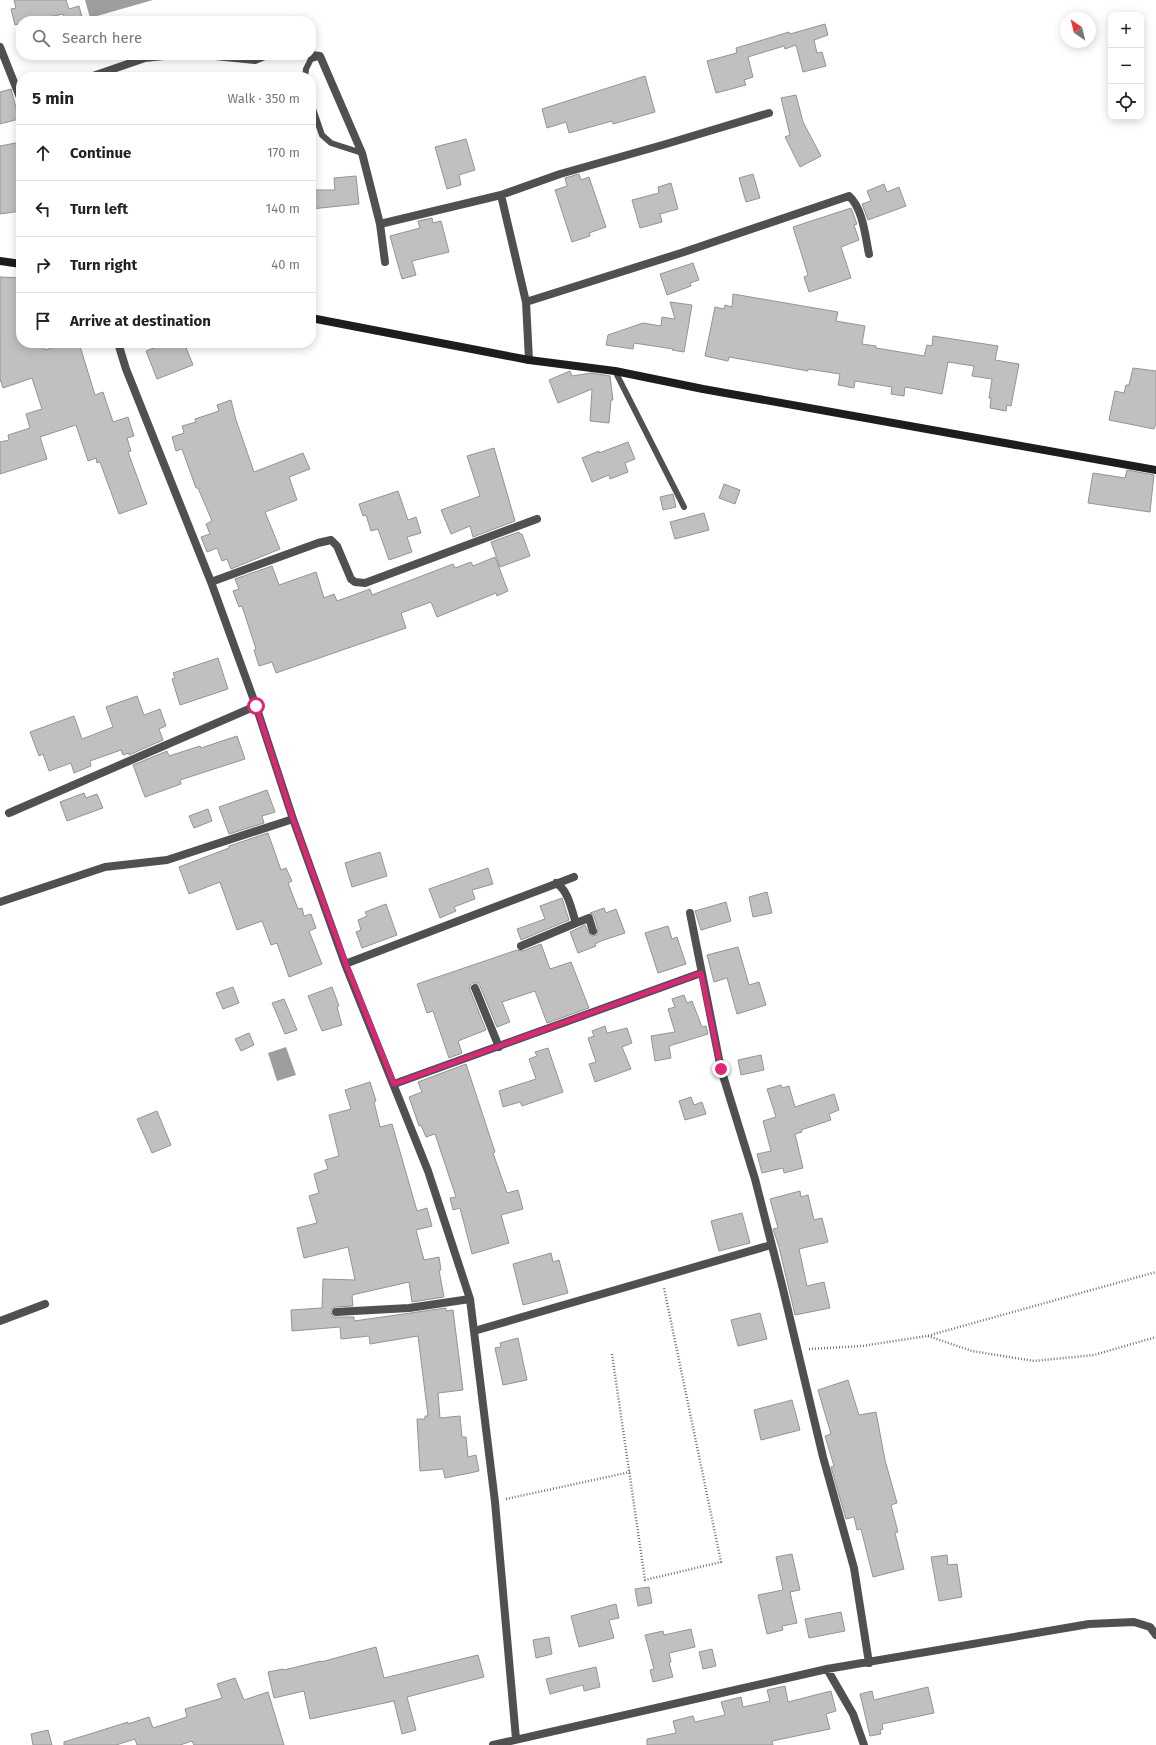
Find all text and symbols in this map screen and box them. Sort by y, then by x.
north arrow [1060,12,1096,48]
map controls [1108,12,1144,120]
button: + [1108,12,1144,48]
search box [16,16,316,60]
icon: search [30,27,52,49]
text: Search here [62,29,142,47]
button: − [1108,48,1144,84]
button: locate [1108,84,1144,120]
text: 5 min [32,88,74,109]
text: Walk · 350 m [227,91,300,106]
icon: ahead [32,142,54,164]
text: Continue [70,144,131,162]
text: 170 m [267,145,300,160]
icon: left [32,198,54,220]
text: Turn left [70,200,128,218]
text: 140 m [266,201,300,216]
icon: right [32,254,54,276]
text: Turn right [70,256,137,274]
text: 40 m [271,257,300,272]
icon: arrive [32,310,54,332]
text: Arrive at destination [70,312,211,330]
route start [247,697,265,715]
route end [712,1060,730,1078]

